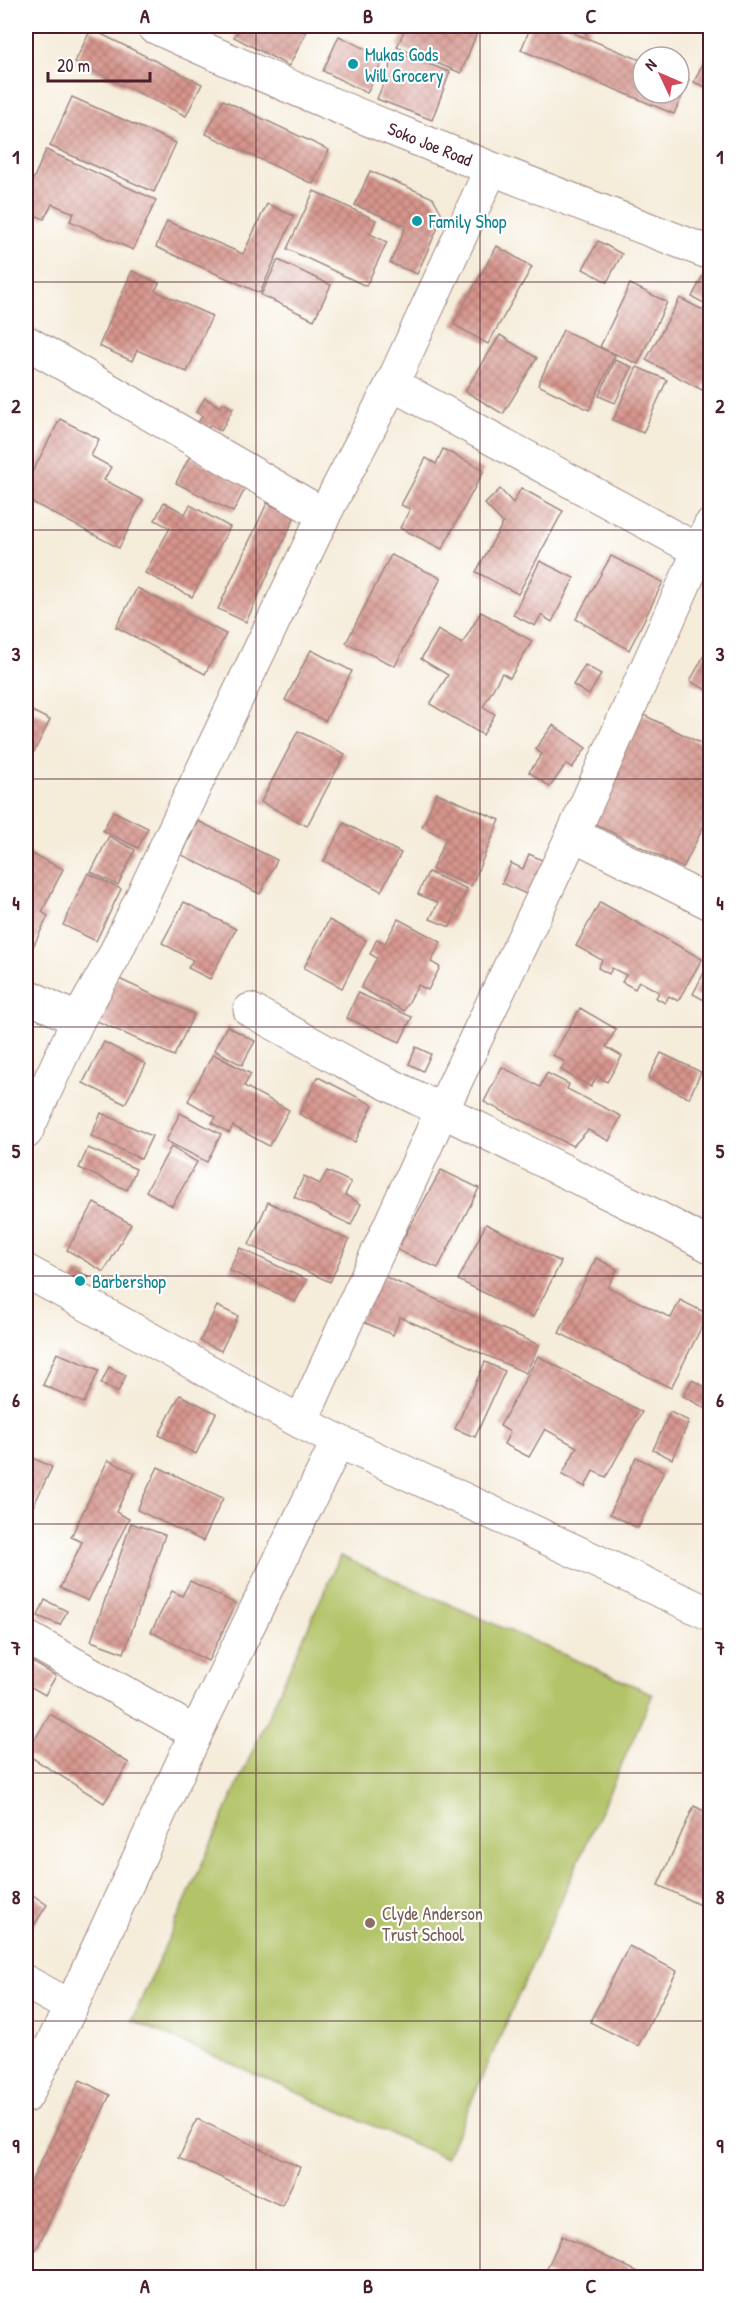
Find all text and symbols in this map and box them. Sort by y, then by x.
text: A [140,2,150,29]
text: B [363,2,373,29]
text: C [586,2,597,29]
place label: Mukas Gods Will Grocery [365,42,444,88]
scale bar [48,45,150,83]
north arrow [631,45,691,105]
text: 20 m [57,53,90,78]
text: N [639,54,661,75]
marker: Mukas Gods Will Grocery [346,57,360,71]
street label: Soko Joe Road [384,116,476,172]
text: 1 [12,143,20,170]
text: 1 [716,143,724,170]
place label: Family Shop [428,209,507,234]
marker: Family Shop [410,214,424,228]
text: 2 [11,392,21,419]
text: 2 [715,392,725,419]
text: 3 [12,640,21,667]
text: 3 [716,640,725,667]
text: 4 [12,889,20,916]
text: 4 [716,889,724,916]
text: 5 [12,1137,21,1164]
text: 5 [716,1137,725,1164]
place label: Barbershop [92,1269,166,1294]
marker: Barbershop [73,1274,87,1288]
text: 6 [12,1386,20,1413]
text: 6 [716,1386,724,1413]
text: 7 [10,1634,21,1661]
text: 7 [714,1634,725,1661]
text: 8 [12,1883,21,1910]
text: 8 [716,1883,725,1910]
place label: Clyde Anderson Trust School [382,1901,483,1947]
marker: Clyde Anderson Trust School [363,1916,377,1930]
text: 9 [12,2132,20,2159]
text: 9 [716,2132,724,2159]
text: A [140,2272,150,2299]
text: B [363,2272,373,2299]
text: C [586,2272,597,2299]

